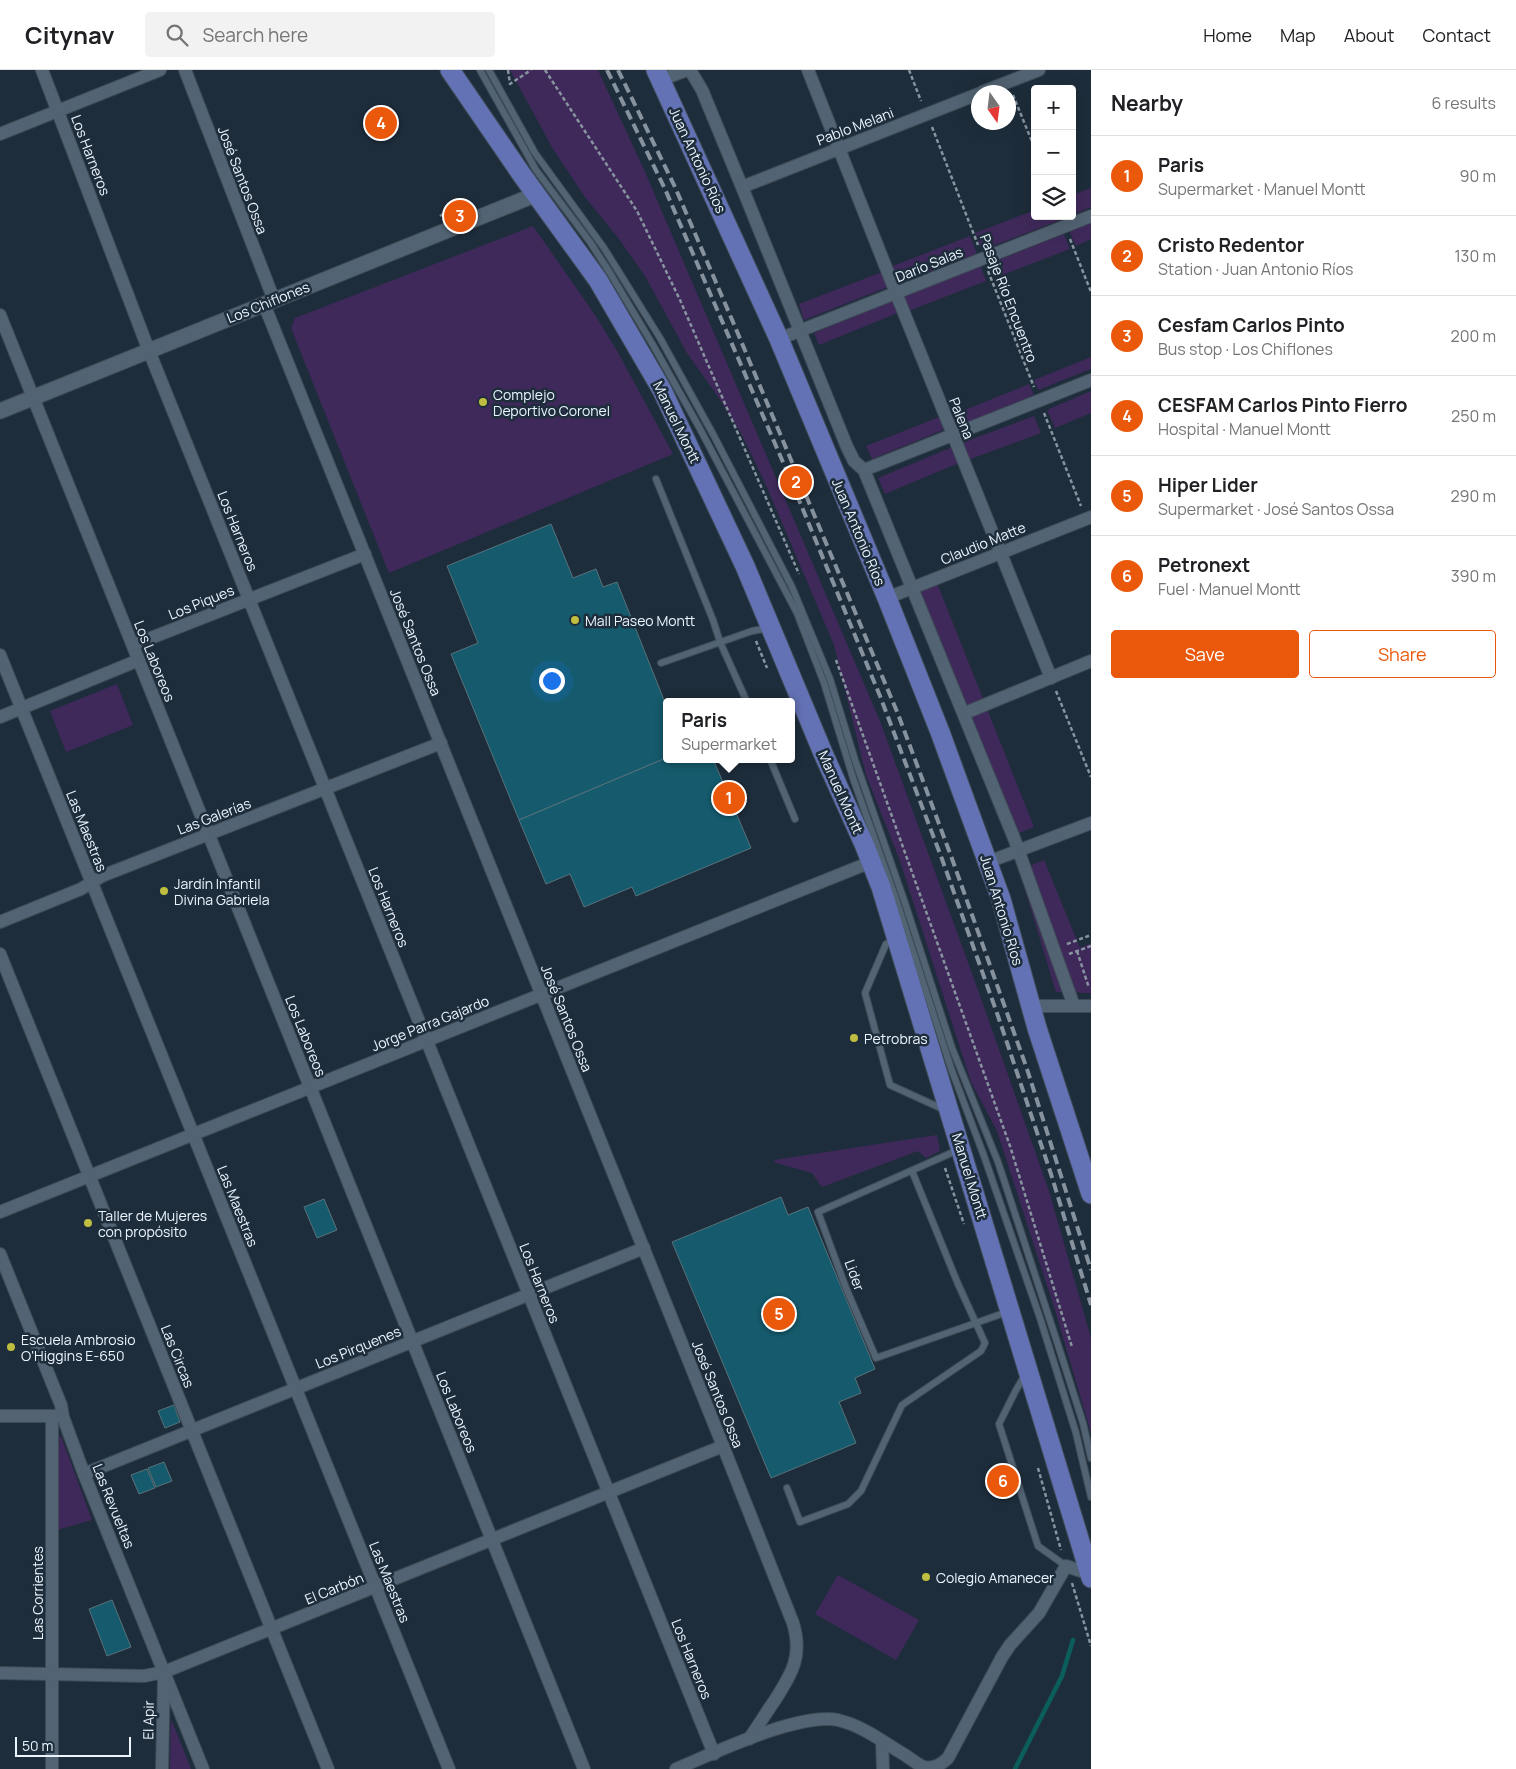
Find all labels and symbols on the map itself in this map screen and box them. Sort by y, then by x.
north arrow [971,85,1016,130]
street label: Pablo Melani [814,103,896,149]
pin: 4 [365,104,397,142]
street label: Juan Antonio Ríos [665,104,731,216]
street label: Los Harneros [67,112,115,198]
street label: José Santos Ossa [214,123,272,237]
pin: 3 [444,197,476,235]
street label: Pasaje Río Encuentro [976,231,1042,365]
street label: Darío Salas [892,242,966,286]
street label: Los Chiflones [224,277,312,327]
street label: Manuel Montt [649,378,705,466]
place label: Complejo Deportivo Coronel [493,385,610,420]
street label: Palena [945,394,979,442]
marker: Complejo Deportivo Coronel [477,396,489,408]
pin: 2 [780,463,812,501]
street label: Juan Antonio Ríos [828,475,890,589]
street label: Los Harneros [213,488,263,574]
street label: Claudio Matte [938,517,1028,569]
street label: Los Piques [165,580,237,624]
street label: José Santos Ossa [386,586,446,698]
place label: Mall Paseo Montt [585,611,695,630]
marker: Mall Paseo Montt [569,614,581,626]
street label: Los Laboreos [130,618,180,704]
your location [539,668,565,694]
street label: Manuel Montt [814,747,868,837]
pin: 1 [713,779,745,817]
street label: Las Maestras [62,788,112,874]
street label: Las Galerías [174,793,254,839]
street label: Juan Antonio Ríos [976,852,1028,968]
street label: Los Harneros [364,864,414,950]
place label: Jardín Infantil Divina Gabriela [174,874,269,909]
marker: Jardín Infantil Divina Gabriela [158,885,170,897]
street label: José Santos Ossa [537,962,597,1074]
street label: Jorge Parra Gajardo [368,991,492,1055]
street label: Los Laboreos [281,993,331,1079]
place label: Petrobras [864,1029,928,1048]
marker: Petrobras [848,1032,860,1044]
street label: Manuel Montt [948,1131,992,1221]
street label: Las Maestras [213,1163,263,1249]
place label: Taller de Mujeres con propósito [98,1206,207,1241]
marker: Taller de Mujeres con propósito [82,1217,94,1229]
street label: Los Harneros [515,1240,565,1326]
street label: Lider [841,1257,869,1293]
pin: 5 [763,1295,795,1333]
street label: Los Pirquenes [312,1321,404,1373]
street label: Las Circas [157,1322,199,1390]
place label: Escuela Ambrosio O'Higgins E-650 [21,1330,135,1365]
street label: José Santos Ossa [688,1338,748,1450]
marker: Escuela Ambrosio O'Higgins E-650 [5,1341,17,1353]
street label: Los Laboreos [432,1369,482,1455]
street label: Las Revueltas [88,1461,140,1551]
pin: 6 [987,1462,1019,1500]
street label: Las Maestras [365,1539,415,1625]
street label: Las Corrientes [28,1546,47,1640]
street label: El Carbón [302,1568,366,1608]
place label: Colegio Amanecer [936,1568,1054,1587]
marker: Colegio Amanecer [920,1571,932,1583]
street label: Los Harneros [667,1616,717,1702]
street label: El Apir [138,1700,158,1740]
scale bar [15,1734,131,1757]

